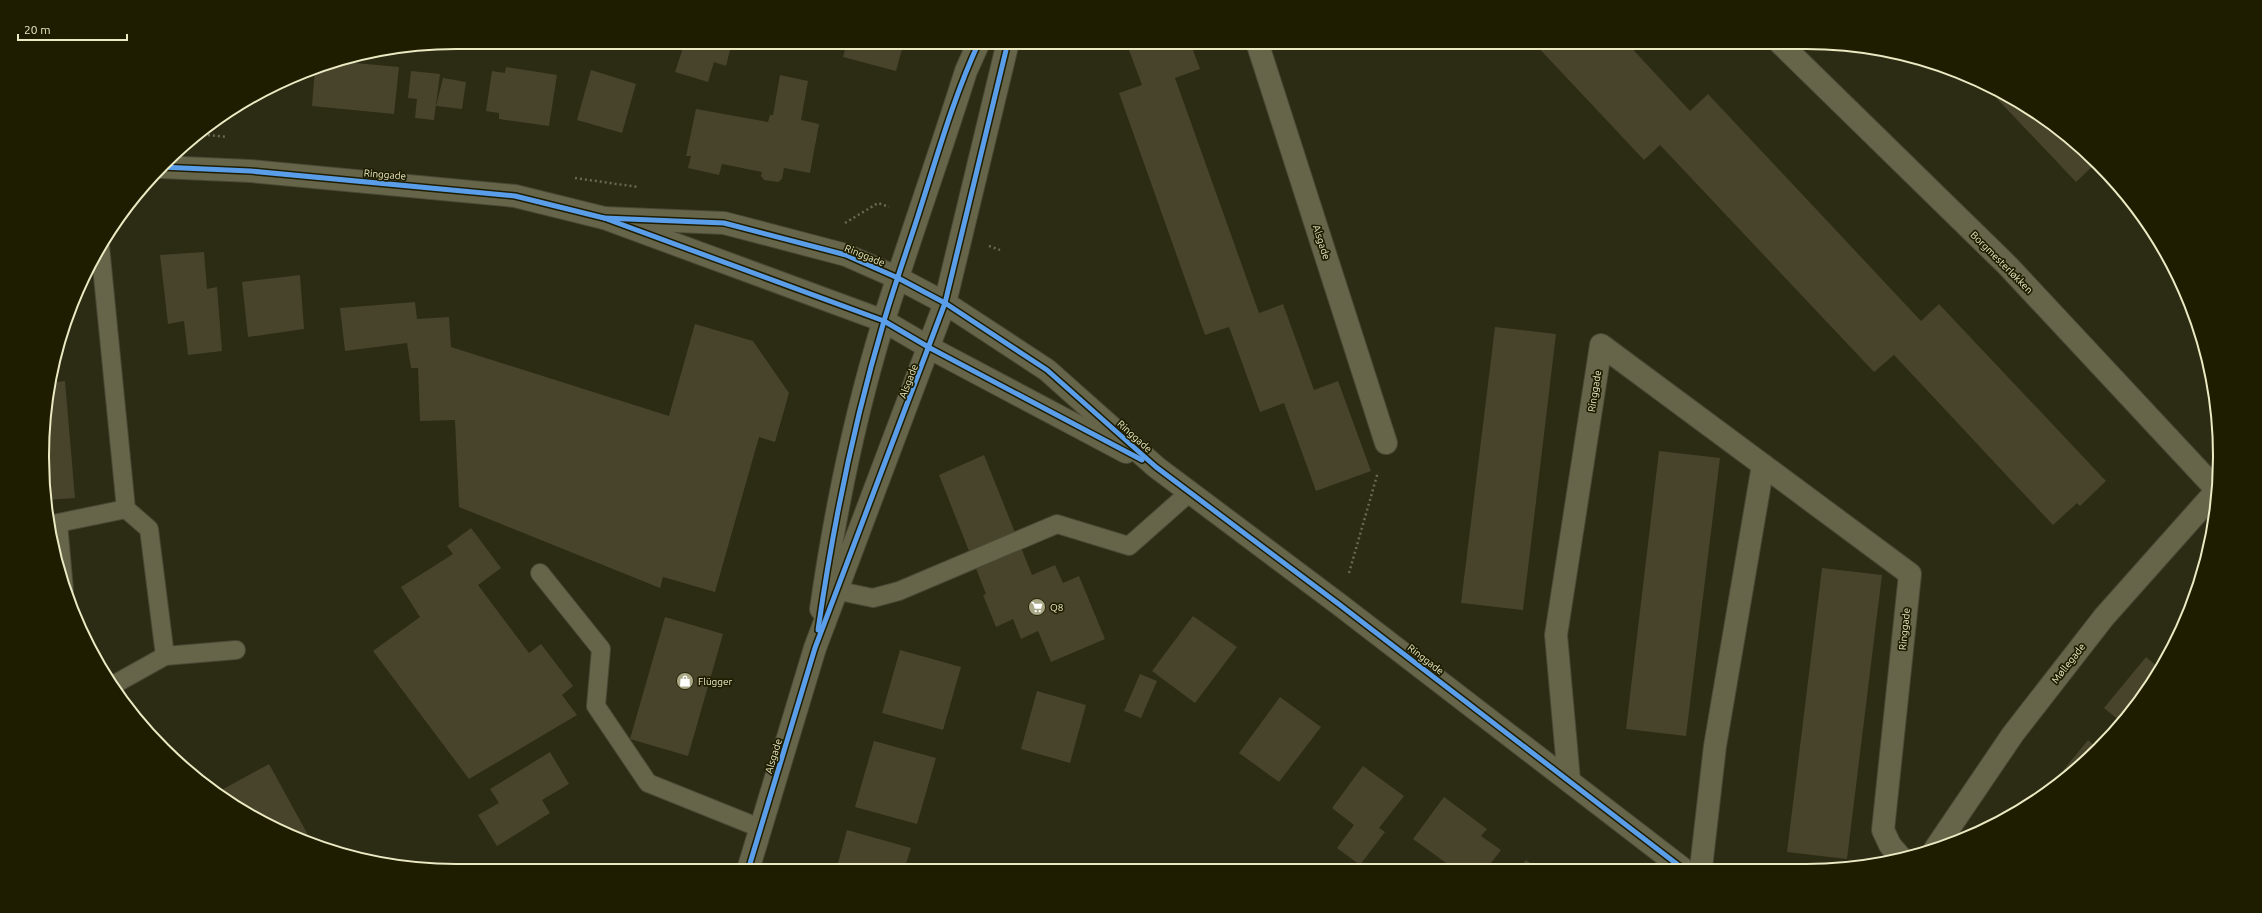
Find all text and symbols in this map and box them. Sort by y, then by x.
scale bar [18,16,127,42]
text: 20 m [24,23,51,36]
street label: Ringgade [363,167,407,182]
street label: Alsgade [1311,223,1332,261]
street label: Borgmesterløkken [1968,229,2035,296]
street label: Ringgade [843,242,887,269]
street label: Alsgade [897,363,920,400]
street label: Ringgade [1586,369,1603,413]
street label: Ringgade [1115,418,1154,455]
supermarket icon: Q8 [1027,597,1047,617]
place label: Q8 [1050,602,1064,613]
street label: Ringgade [1897,607,1912,651]
street label: Møllegade [2049,641,2087,685]
street label: Ringgade [1406,642,1446,677]
shop icon: Flügger [675,671,695,691]
place label: Flügger [698,676,733,687]
street label: Alsgade [763,737,784,775]

